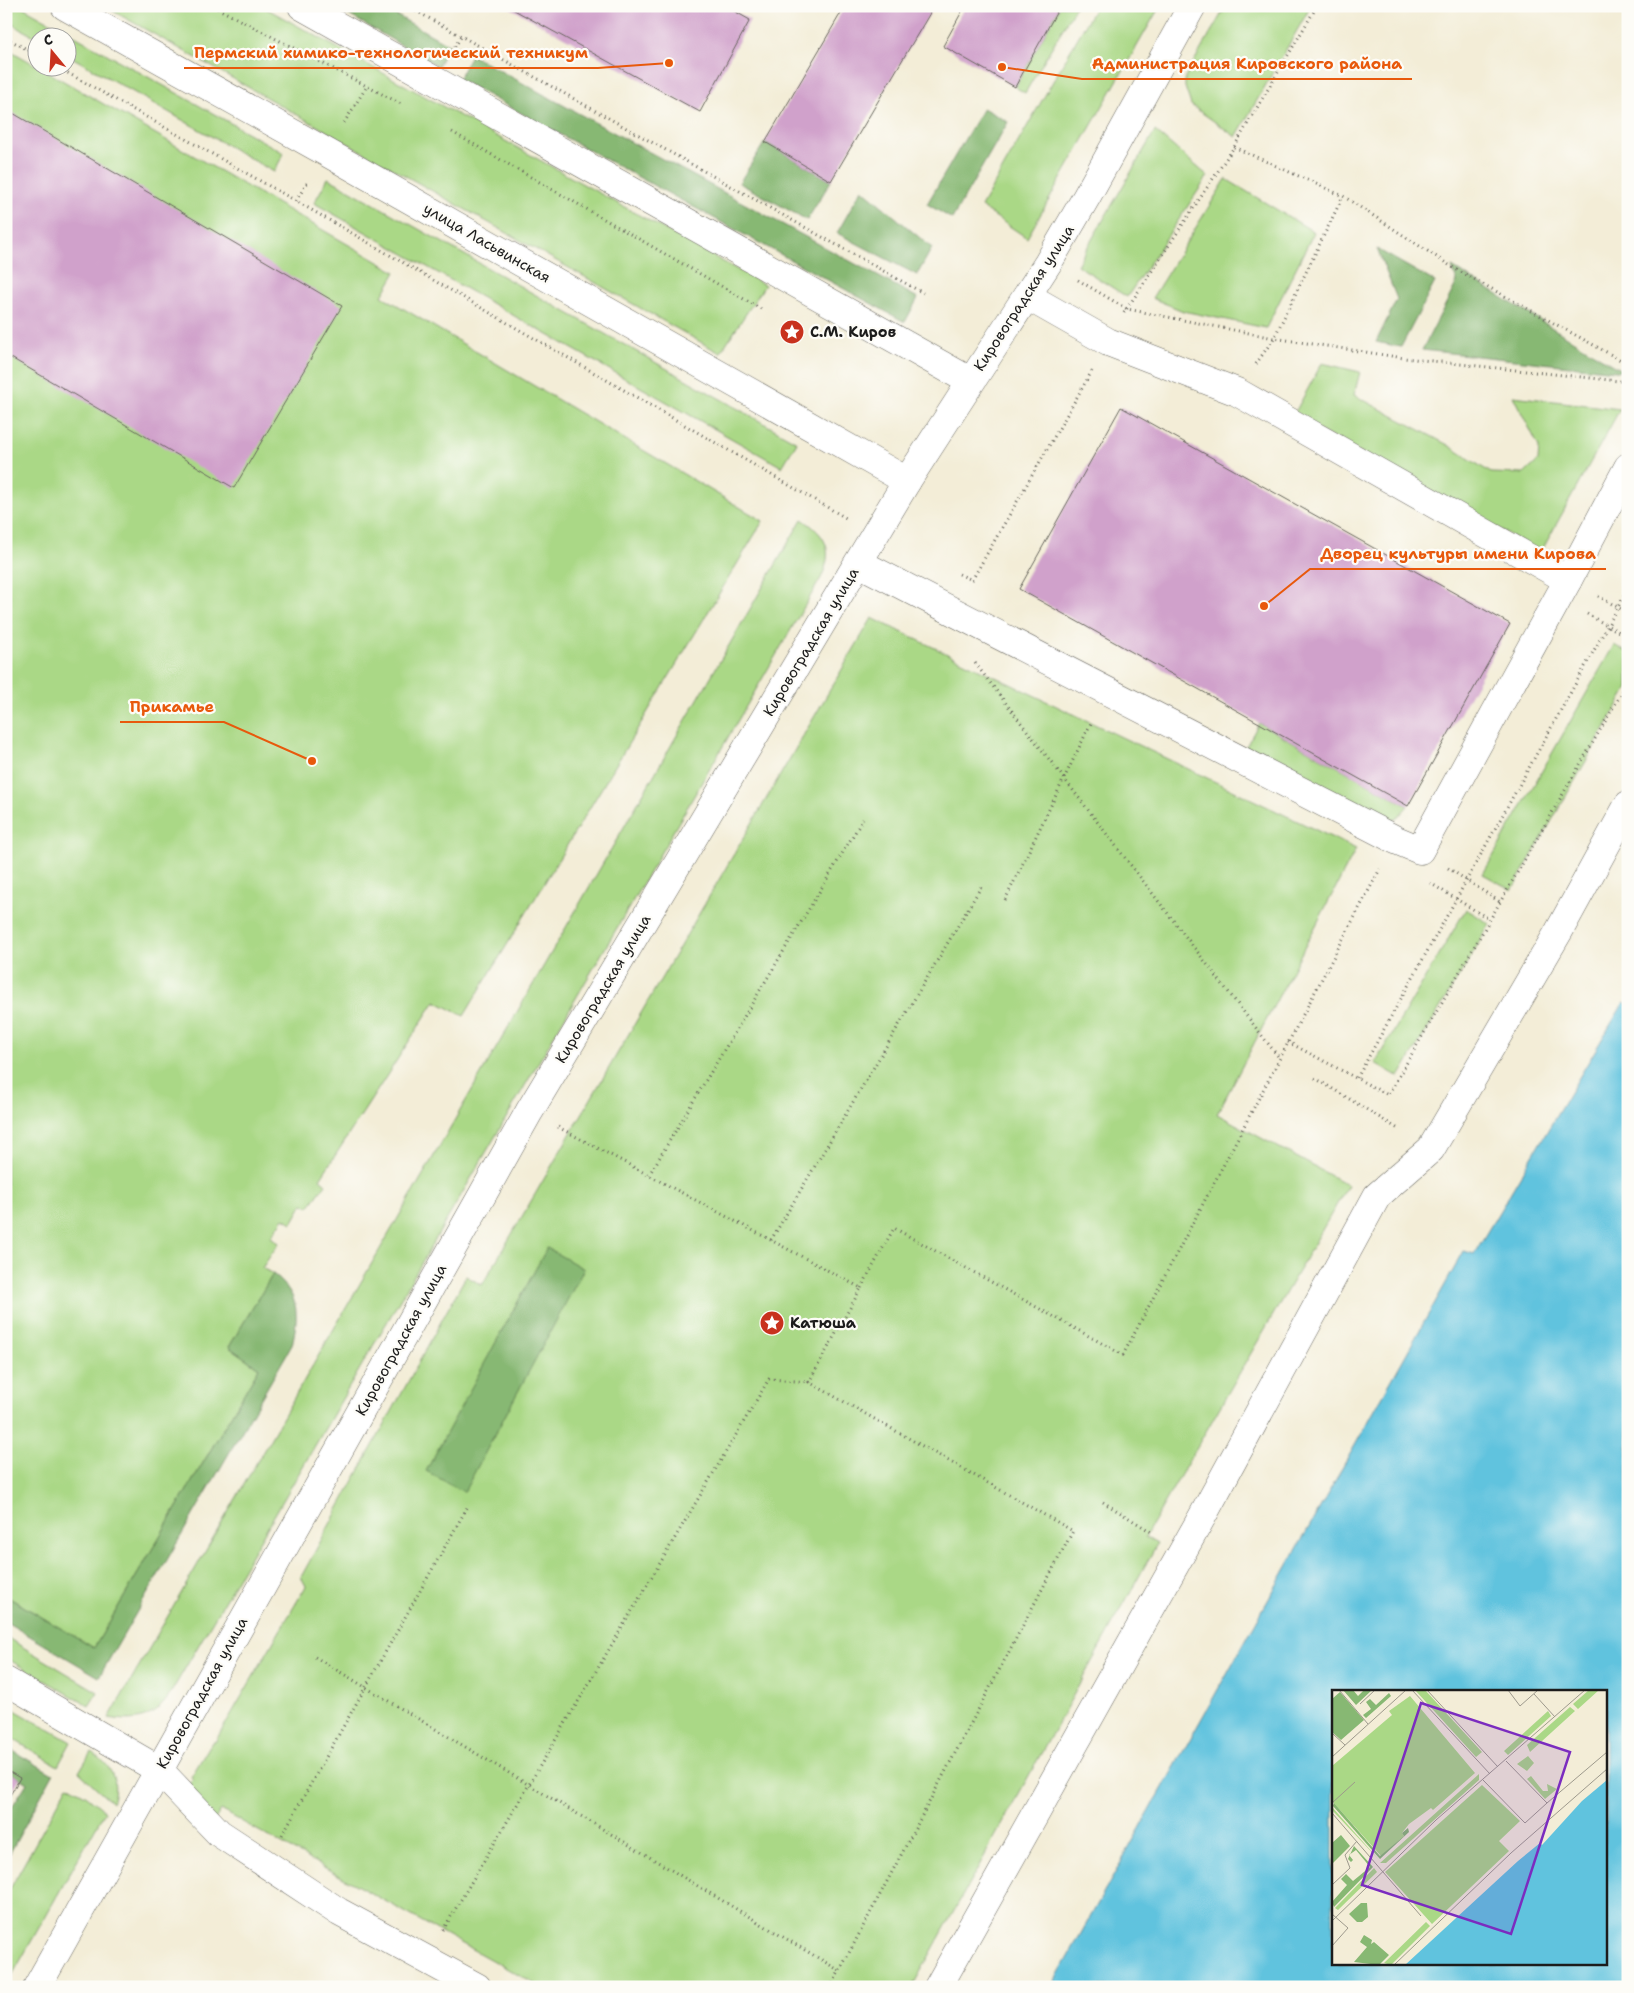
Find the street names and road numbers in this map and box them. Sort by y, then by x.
street label: улица Ласьвинская [420,198,554,288]
street label: Кировоградская улица [969,221,1079,375]
street label: Кировоградская улица [759,563,864,720]
street label: Кировоградская улица [551,910,656,1067]
street label: Кировоградская улица [351,1260,451,1419]
street label: Кировоградская улица [152,1613,252,1772]

